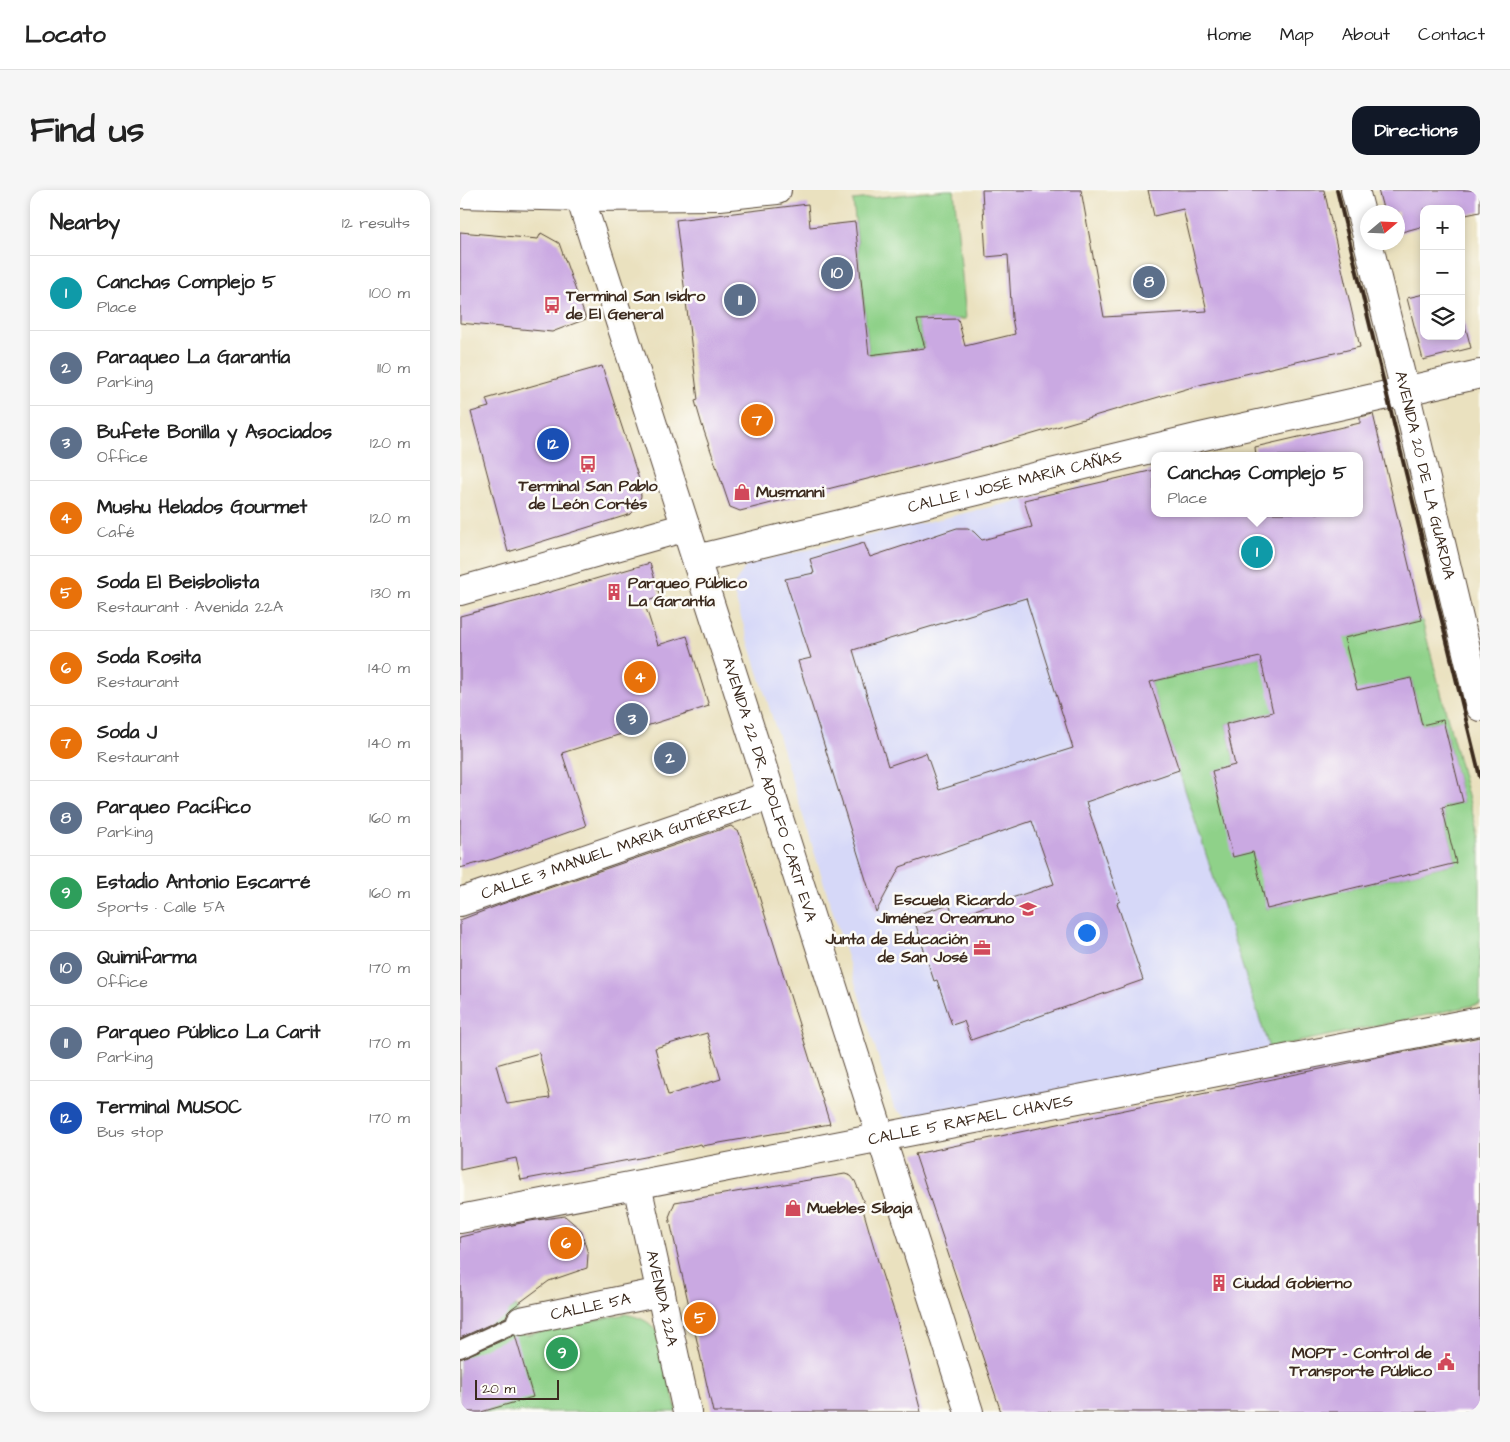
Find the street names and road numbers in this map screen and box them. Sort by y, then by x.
street label: AVENIDA 20 DE LA GUARDIA [1389,369,1460,582]
street label: CALLE 1 JOSÉ MARÍA CAÑAS [906,445,1124,518]
street label: AVENIDA 22 DR. ADOLFO CARIT EVA [717,654,822,924]
street label: CALLE 3 MANUEL MARÍA GUTIÉRREZ [478,792,754,905]
street label: CALLE 5 RAFAEL CHAVES [866,1089,1075,1151]
street label: AVENIDA 22A [641,1248,683,1348]
street label: CALLE 5A [549,1288,633,1326]

